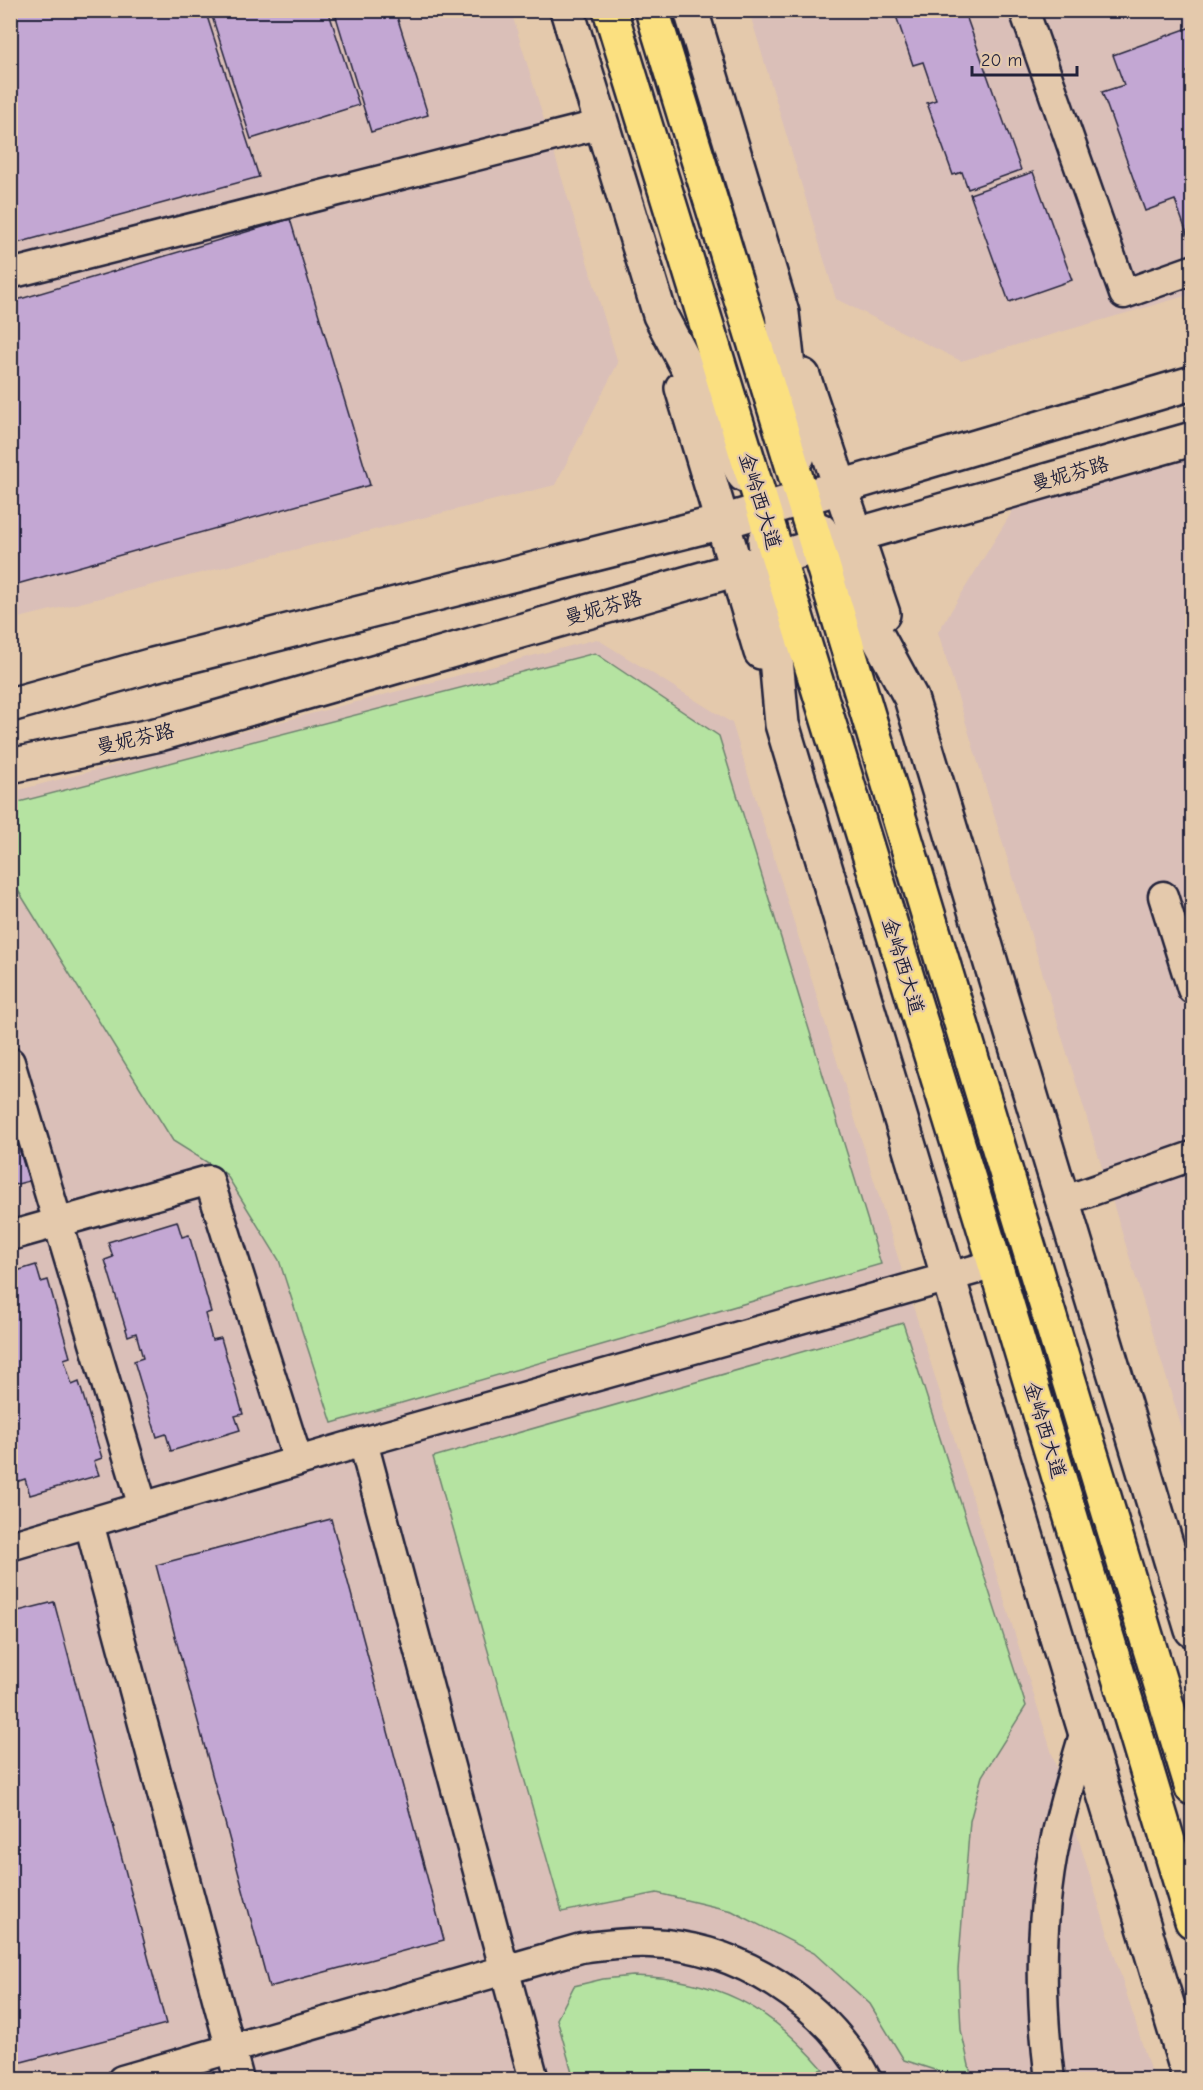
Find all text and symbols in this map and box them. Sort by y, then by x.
scale bar [972,39,1077,77]
text: 20 m [981,50,1022,71]
street label: 金岭西大道 [734,450,786,552]
street label: 曼妮芬路 [1028,452,1113,496]
street label: 曼妮芬路 [561,586,646,630]
street label: 曼妮芬路 [93,719,178,759]
street label: 金岭西大道 [877,915,929,1017]
street label: 金岭西大道 [1019,1379,1071,1481]

